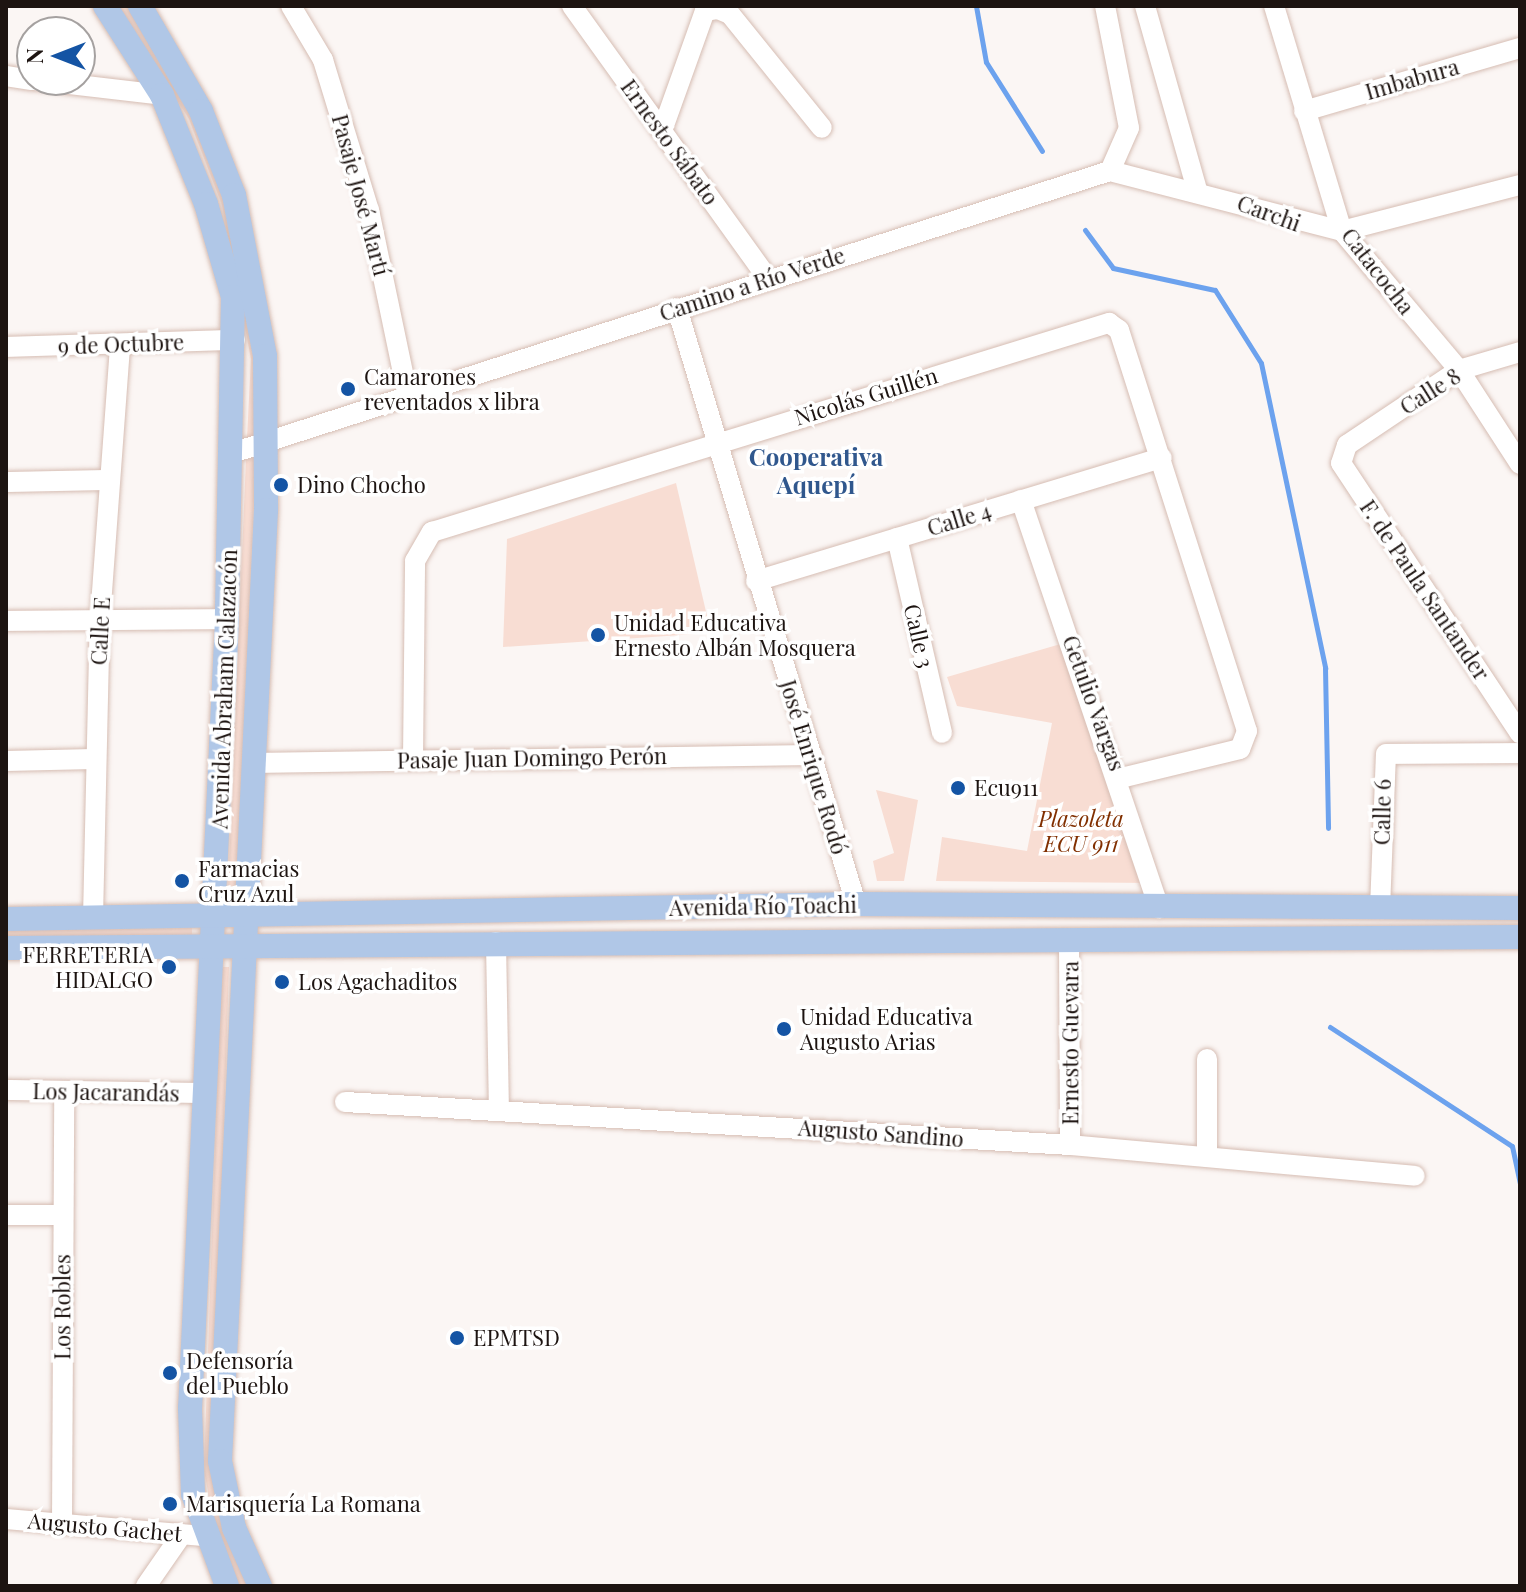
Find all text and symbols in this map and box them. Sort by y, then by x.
north arrow [16,16,96,96]
text: N [19,48,49,64]
street label: Imbabura [1362,53,1462,105]
street label: Ernesto Sábato [616,74,724,210]
street label: Pasaje José Martí [327,111,395,279]
street label: Carchi [1234,189,1304,237]
street label: Catacocha [1336,223,1420,319]
street label: Camino a Río Verde [656,241,848,327]
street label: 9 de Octubre [57,329,185,359]
street label: Nicolás Guillén [791,362,941,430]
street label: Calle 8 [1395,362,1465,420]
place label: Camarones reventados x libra [364,363,541,414]
marker: Camarones reventados x libra [339,380,357,398]
district label: Cooperativa Aquepí [749,443,883,499]
place label: Dino Chocho [297,472,426,498]
marker: Dino Chocho [272,476,290,494]
street label: F. de Paula Santander [1355,495,1495,685]
street label: Calle 4 [924,497,994,541]
street label: Avenida Abraham Calazacón [206,548,242,830]
street label: Calle E [85,596,115,666]
street label: Calle 3 [899,601,939,671]
place label: Unidad Educativa Ernesto Albán Mosquera [614,609,856,660]
marker: Unidad Educativa Ernesto Albán Mosquera [589,626,607,644]
street label: Getulio Vargas [1057,631,1131,775]
street label: José Enrique Rodó [775,677,853,857]
street label: Pasaje Juan Domingo Perón [397,742,667,774]
place label: Ecu911 [974,775,1038,801]
marker: Ecu911 [949,779,967,797]
street label: Calle 6 [1368,779,1396,845]
park label: Plazoleta ECU 911 [1038,805,1124,856]
place label: Farmacias Cruz Azul [198,855,299,906]
marker: Farmacias Cruz Azul [173,872,191,890]
street label: Avenida Río Toachi [669,891,857,921]
place label: FERRETERIA HIDALGO [23,941,153,992]
marker: FERRETERIA HIDALGO [160,958,178,976]
street label: Ernesto Guevara [1057,961,1083,1125]
place label: Los Agachaditos [298,969,458,995]
marker: Los Agachaditos [273,973,291,991]
place label: Unidad Educativa Augusto Arias [800,1003,973,1054]
marker: Unidad Educativa Augusto Arias [775,1020,793,1038]
street label: Los Jacarandás [32,1078,180,1106]
street label: Augusto Sandino [797,1114,965,1152]
street label: Los Robles [49,1254,75,1360]
place label: EPMTSD [473,1325,560,1351]
marker: EPMTSD [448,1329,466,1347]
place label: Defensoría del Pueblo [186,1347,293,1398]
marker: Defensoría del Pueblo [161,1364,179,1382]
place label: Marisquería La Romana [186,1491,421,1517]
marker: Marisquería La Romana [161,1495,179,1513]
street label: Augusto Gachet [27,1507,183,1547]

